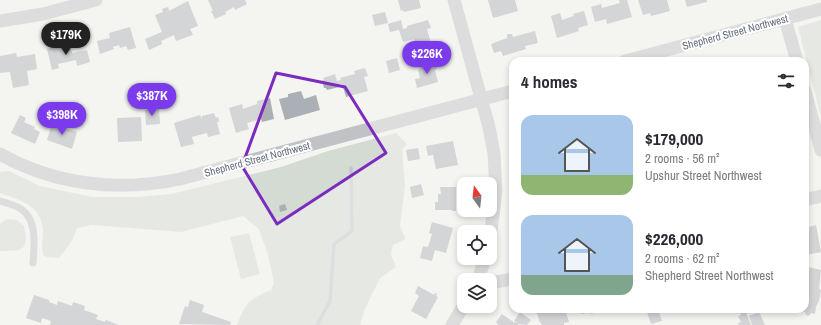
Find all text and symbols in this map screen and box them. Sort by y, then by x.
street label: Shepherd Street Northwest [681,11,790,53]
pin: $179K [38,22,94,56]
text: $179K [50,26,82,43]
pin: $226K [399,41,455,75]
text: $226K [411,45,443,62]
text: 4 homes [521,70,578,93]
icon: filters [775,70,797,92]
pin: $387K [124,83,180,117]
text: $387K [136,87,168,104]
pin: $398K [34,102,90,136]
text: $398K [46,106,78,123]
text: $179,000 [645,127,703,150]
icon: home [553,131,601,179]
street label: Shepherd Street Northwest [203,138,312,180]
text: 2 rooms · 56 m² [645,150,720,167]
text: Upshur Street Northwest [645,167,762,184]
north arrow [457,177,497,217]
map controls [457,177,497,313]
button: locate [457,225,497,265]
text: $226,000 [645,227,703,250]
icon: home [553,231,601,279]
text: 2 rooms · 62 m² [645,250,720,267]
text: Shepherd Street Northwest [645,267,774,284]
button: layers [457,273,497,313]

